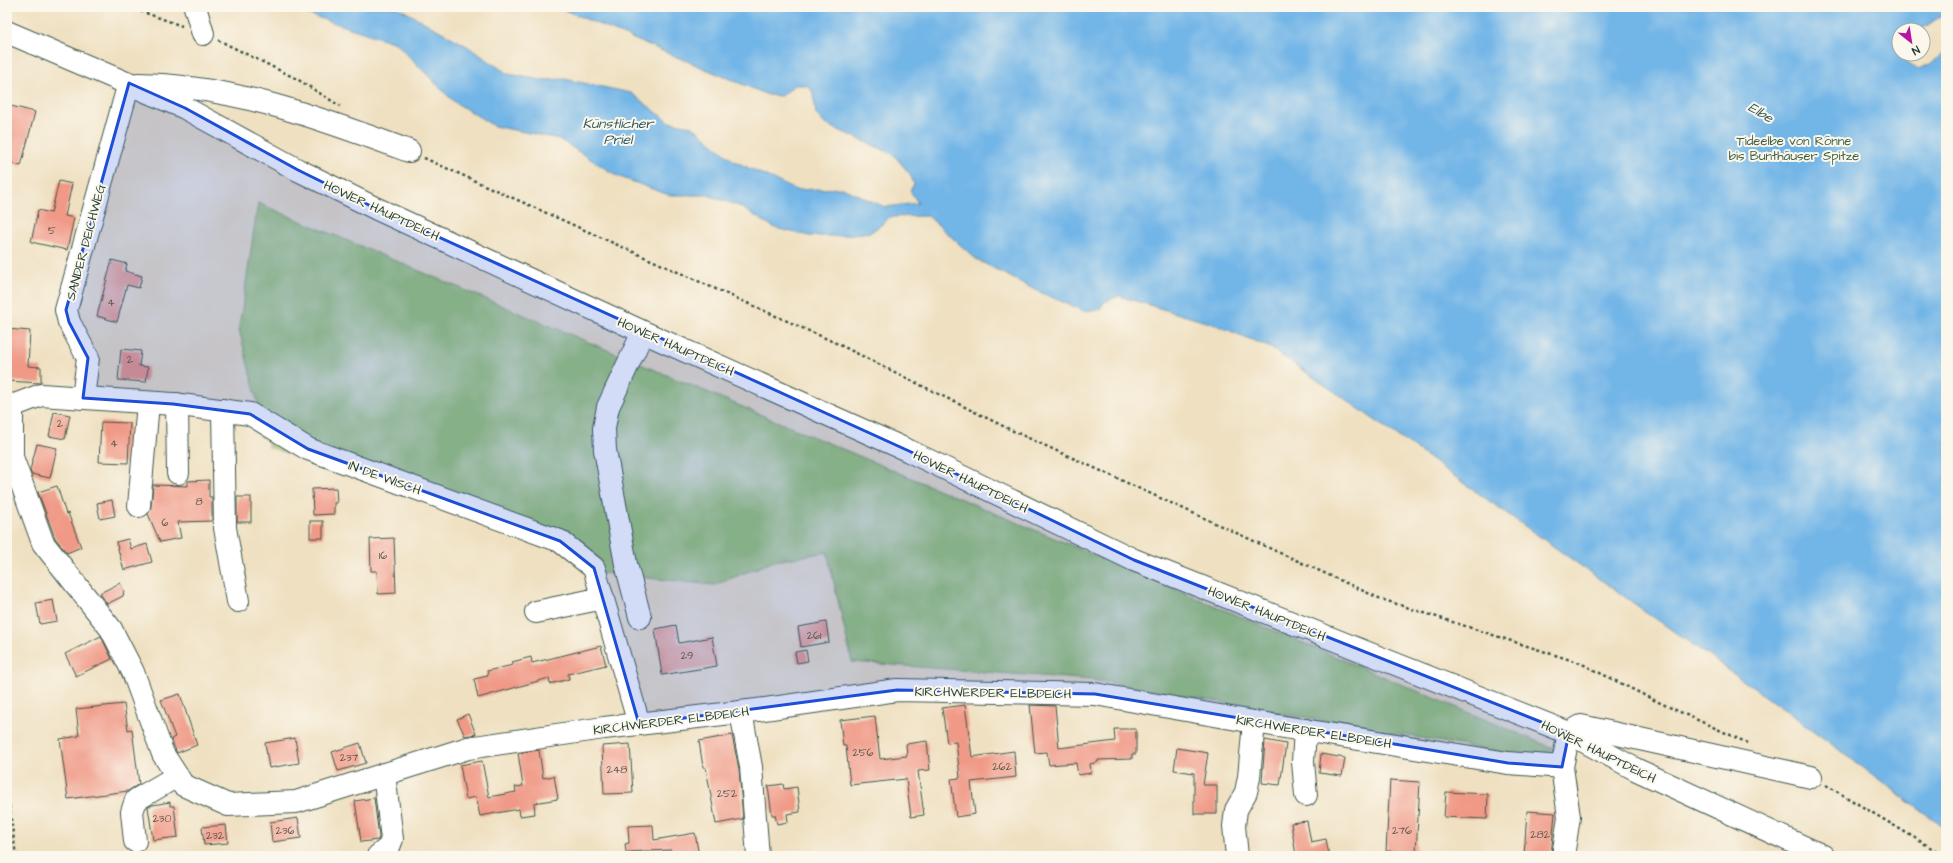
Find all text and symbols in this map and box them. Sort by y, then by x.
north arrow [1891,22,1931,62]
text: N [1909,42,1922,58]
water label: Elbe [1744,97,1778,129]
water label: Künstlicher Priel [583,114,655,150]
park label: Tideelbe von Rönne bis Bunthäuser Spitze [1729,132,1859,165]
street label: HOWER HAUPTDEICH [321,176,443,246]
street label: SANDER DEICHWEG [62,182,110,302]
house number: 5 [48,223,56,238]
house number: 4 [107,295,115,310]
street label: HOWER HAUPTDEICH [614,313,737,381]
house number: 2 [127,352,134,367]
house number: 2 [57,416,64,431]
house number: 4 [110,436,118,451]
street label: HOWER HAUPTDEICH [910,446,1031,518]
street label: IN DE WISCH [346,456,424,499]
house number: 8 [195,494,203,509]
house number: 6 [162,515,169,530]
house number: 16 [379,548,387,563]
street label: HOWER HAUPTDEICH [1205,582,1329,646]
house number: 261 [807,628,822,643]
house number: 29 [681,648,693,663]
street label: KIRCHWERDER ELBDEICH [914,683,1072,703]
street label: KIRCHWERDER ELBDEICH [592,702,750,739]
street label: KIRCHWERDER ELBDEICH [1235,711,1393,753]
street label: HOWER HAUPTDEICH [1538,716,1659,788]
house number: 256 [853,745,874,760]
house number: 237 [340,750,359,765]
house number: 262 [992,759,1012,774]
house number: 248 [607,762,627,777]
house number: 252 [717,786,738,801]
house number: 230 [153,811,171,826]
house number: 236 [276,823,294,838]
house number: 276 [1392,823,1412,838]
house number: 282 [1530,827,1551,842]
house number: 232 [206,828,225,843]

